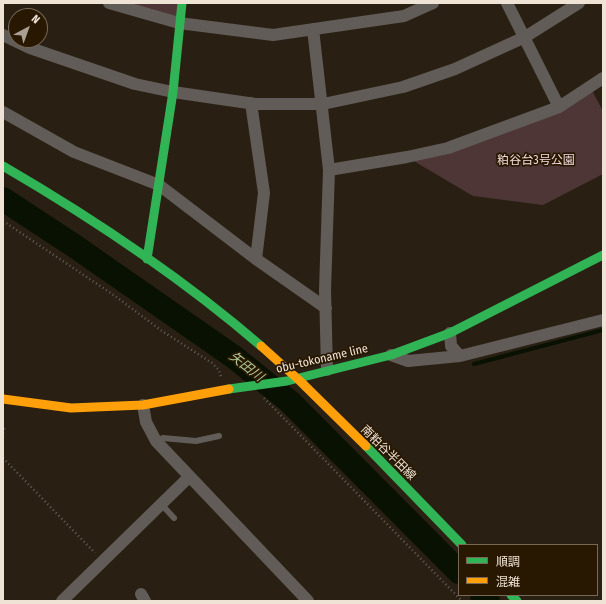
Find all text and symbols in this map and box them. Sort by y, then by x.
north arrow [8,8,48,48]
text: N [29,12,42,26]
park label: 粕谷台3号公園 [497,154,575,168]
street label: obu-tokoname line [275,341,369,377]
water label: 矢田川 [226,349,266,385]
street label: 南粕谷半田線 [357,422,419,484]
legend [458,544,598,596]
text: 順調 [496,555,520,569]
text: 混雑 [496,575,520,589]

